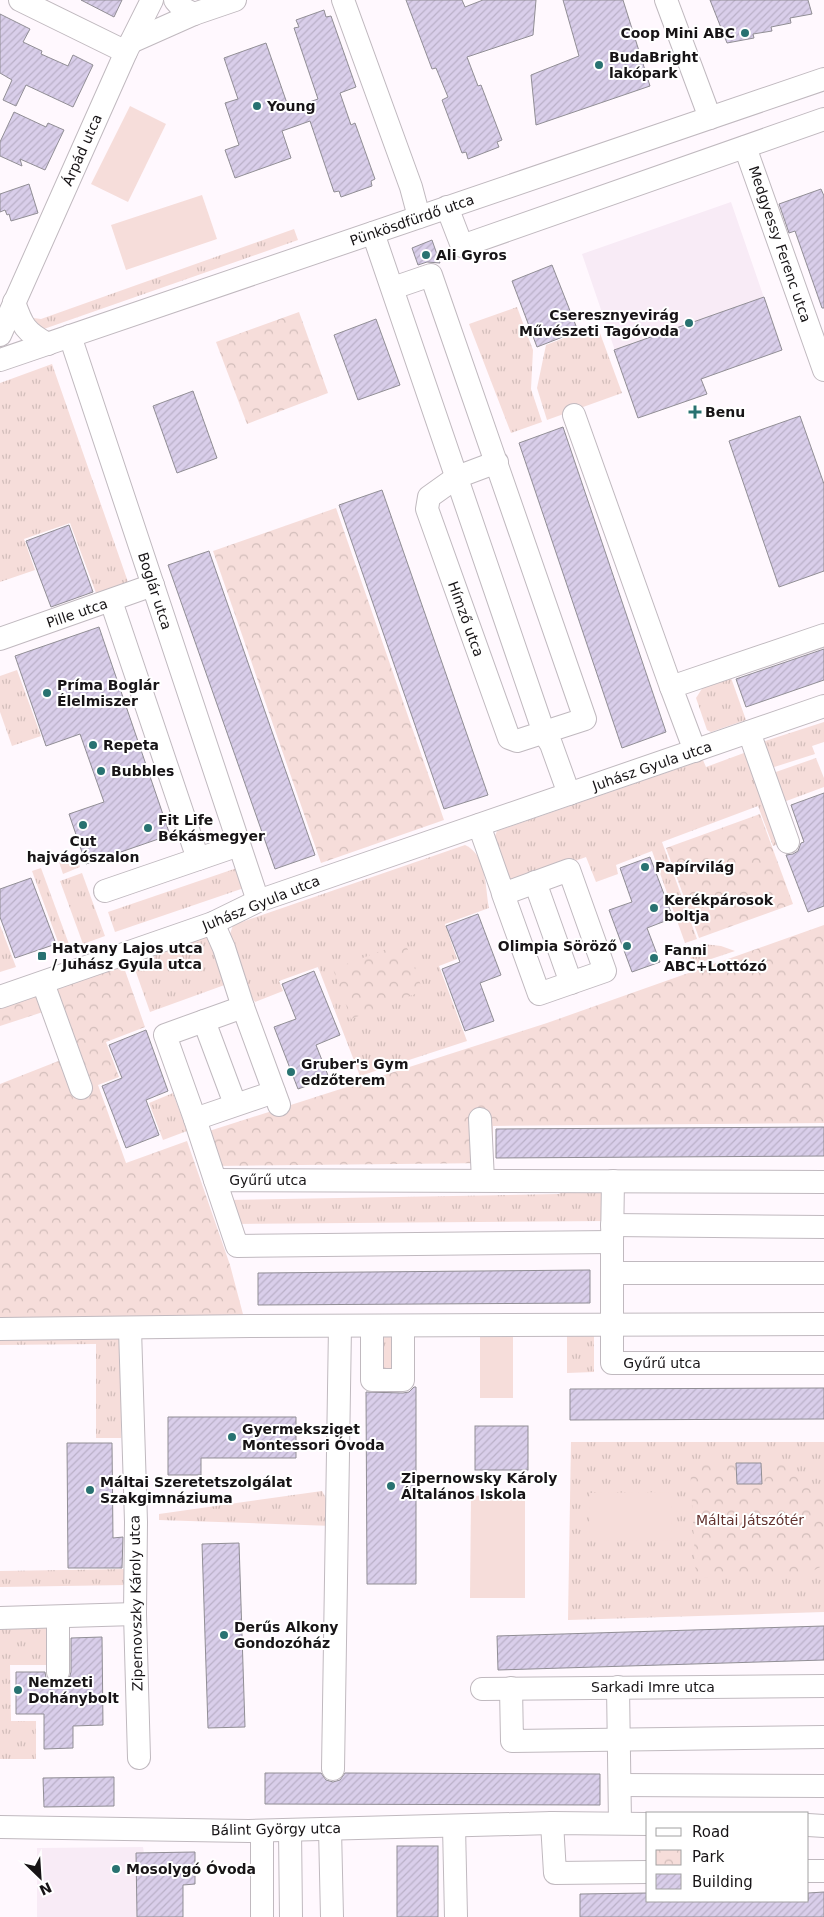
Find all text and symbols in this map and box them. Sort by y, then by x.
place label: Coop Mini ABC [620,25,735,41]
marker: Coop Mini ABC [739,27,751,39]
place label: BudaBright lakópark [609,49,698,81]
marker: BudaBright lakópark [593,59,605,71]
place label: Young [266,98,315,114]
marker: Young [251,100,263,112]
street label: Árpád utca [59,112,105,188]
street label: Medgyessy Ferenc utca [746,164,814,324]
street label: Pünkösdfürdő utca [348,191,476,249]
place label: Ali Gyros [436,247,507,263]
marker: Ali Gyros [420,249,432,261]
place label: Cseresznyevirág Művészeti Tagóvoda [519,307,679,339]
marker: Cseresznyevirág Művészeti Tagóvoda [683,317,695,329]
place label: Benu [705,404,745,420]
marker: Benu [689,406,701,418]
street label: Boglár utca [135,550,175,632]
street label: Hímző utca [445,579,487,659]
street label: Pille utca [44,595,110,631]
place label: Príma Boglár Élelmiszer [57,677,159,709]
marker: Príma Boglár Élelmiszer [41,687,53,699]
place label: Repeta [103,737,159,753]
street label: Juhász Gyula utca [589,738,714,794]
marker: Repeta [87,739,99,751]
place label: Bubbles [111,763,174,779]
marker: Bubbles [95,765,107,777]
place label: Fit Life Békásmegyer [158,812,265,844]
marker: Cut hajvágószalon [77,819,89,831]
marker: Fit Life Békásmegyer [142,822,154,834]
place label: Cut hajvágószalon [27,833,139,865]
place label: Papírvilág [655,859,734,875]
marker: Papírvilág [639,861,651,873]
street label: Juhász Gyula utca [199,872,322,934]
place label: Kerékpárosok boltja [664,892,774,924]
marker: Kerékpárosok boltja [648,902,660,914]
place label: Olimpia Söröző [498,938,617,954]
place label: Hatvany Lajos utca / Juhász Gyula utca [52,940,203,972]
marker: Olimpia Söröző [621,940,633,952]
place label: Fanni ABC+Lottózó [664,942,767,974]
marker: Hatvany Lajos utca / Juhász Gyula utca [36,950,48,962]
marker: Fanni ABC+Lottózó [648,952,660,964]
place label: Gruber's Gym edzőterem [301,1056,408,1088]
marker: Gruber's Gym edzőterem [285,1066,297,1078]
street label: Gyűrű utca [229,1172,307,1188]
street label: Gyűrű utca [623,1355,701,1371]
place label: Gyermeksziget Montessori Óvoda [242,1421,385,1453]
marker: Gyermeksziget Montessori Óvoda [226,1431,238,1443]
place label: Zipernowsky Károly Általános Iskola [401,1470,557,1502]
place label: Máltai Szeretetszolgálat Szakgimnáziuma [100,1474,293,1506]
marker: Zipernowsky Károly Általános Iskola [385,1480,397,1492]
marker: Máltai Szeretetszolgálat Szakgimnáziuma [84,1484,96,1496]
park label: Máltai Játszótér [696,1512,804,1528]
street label: Zipernovszky Károly utca [126,1515,146,1691]
place label: Derűs Alkony Gondozóház [234,1619,338,1651]
marker: Derűs Alkony Gondozóház [218,1629,230,1641]
place label: Nemzeti Dohánybolt [28,1674,119,1706]
street label: Sarkadi Imre utca [591,1679,715,1695]
marker: Nemzeti Dohánybolt [12,1684,24,1696]
legend [646,1812,809,1902]
street label: Bálint György utca [211,1820,341,1838]
text: Road [692,1823,730,1841]
text: Park [692,1848,725,1866]
north arrow [15,1852,65,1902]
place label: Mosolygó Óvoda [126,1860,256,1877]
marker: Mosolygó Óvoda [110,1863,122,1875]
text: Building [692,1873,753,1891]
text: N [37,1879,54,1899]

